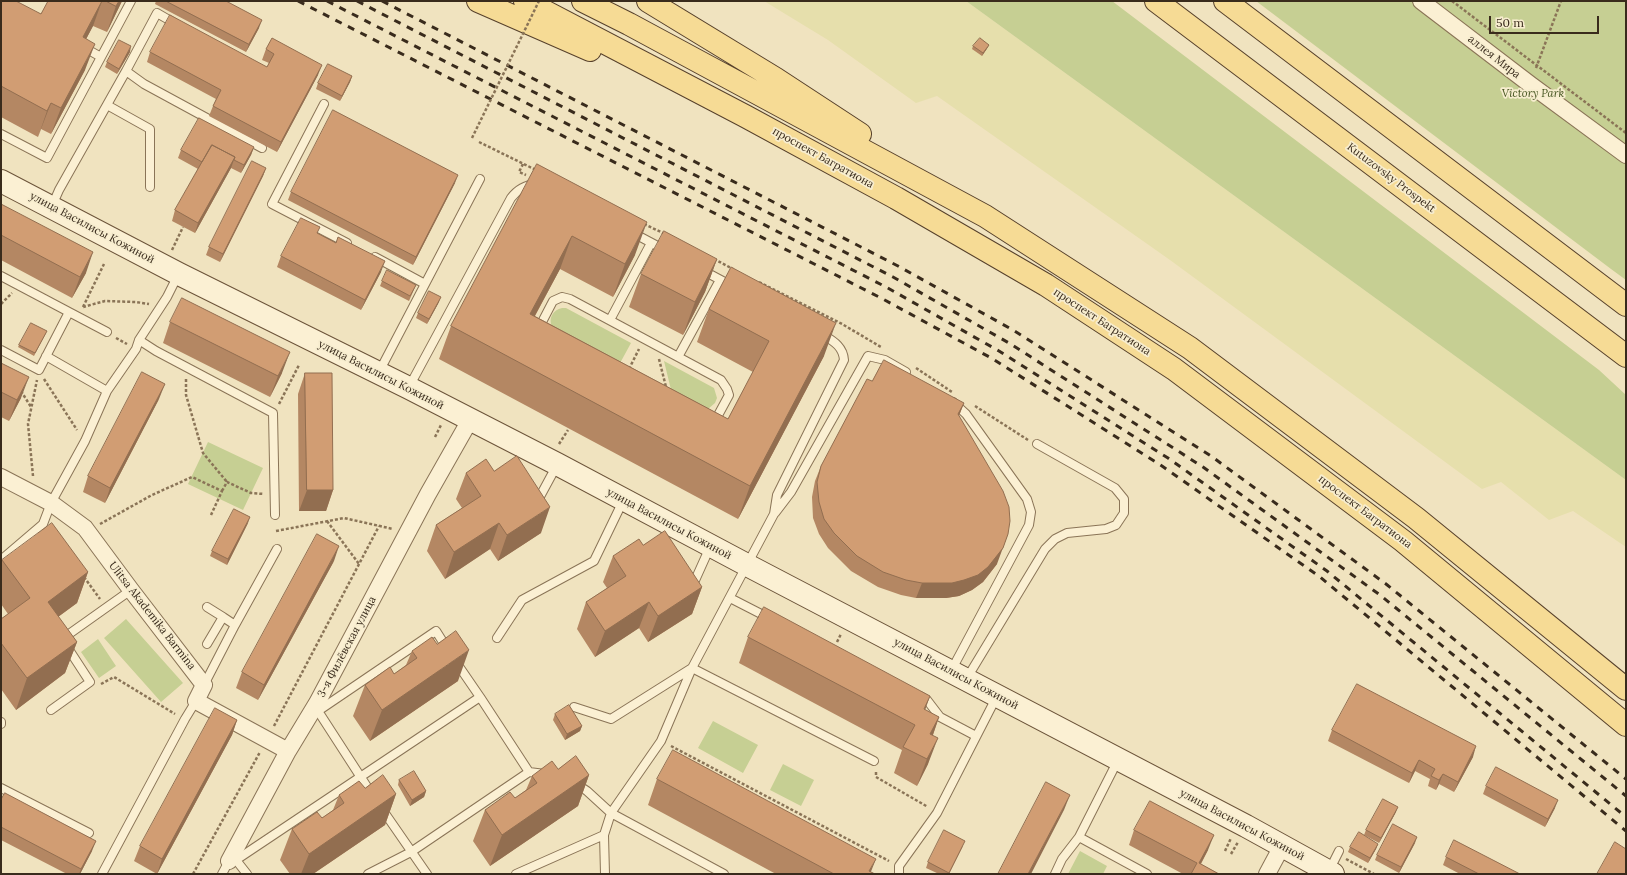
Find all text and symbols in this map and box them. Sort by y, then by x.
scale bar [1491,8,1601,34]
text: 50 m [1496,15,1524,30]
street label: аллея Мира [1465,32,1523,82]
park label: Victory Park [1502,87,1564,101]
street label: проспект Багратиона [770,125,876,191]
street label: Kutuzovsky Prospekt [1344,140,1438,216]
street label: улица Василисы Кожиной [27,189,157,267]
street label: проспект Багратиона [1051,286,1153,358]
street label: улица Василисы Кожиной [316,337,446,413]
street label: проспект Багратиона [1316,473,1414,551]
street label: улица Василисы Кожиной [604,485,734,563]
street label: Ulitsa Akademika Barmina [106,559,198,673]
street label: 3-я Филёвская улица [315,594,379,700]
street label: улица Василисы Кожиной [891,635,1021,713]
street label: улица Василисы Кожиной [1177,786,1307,864]

